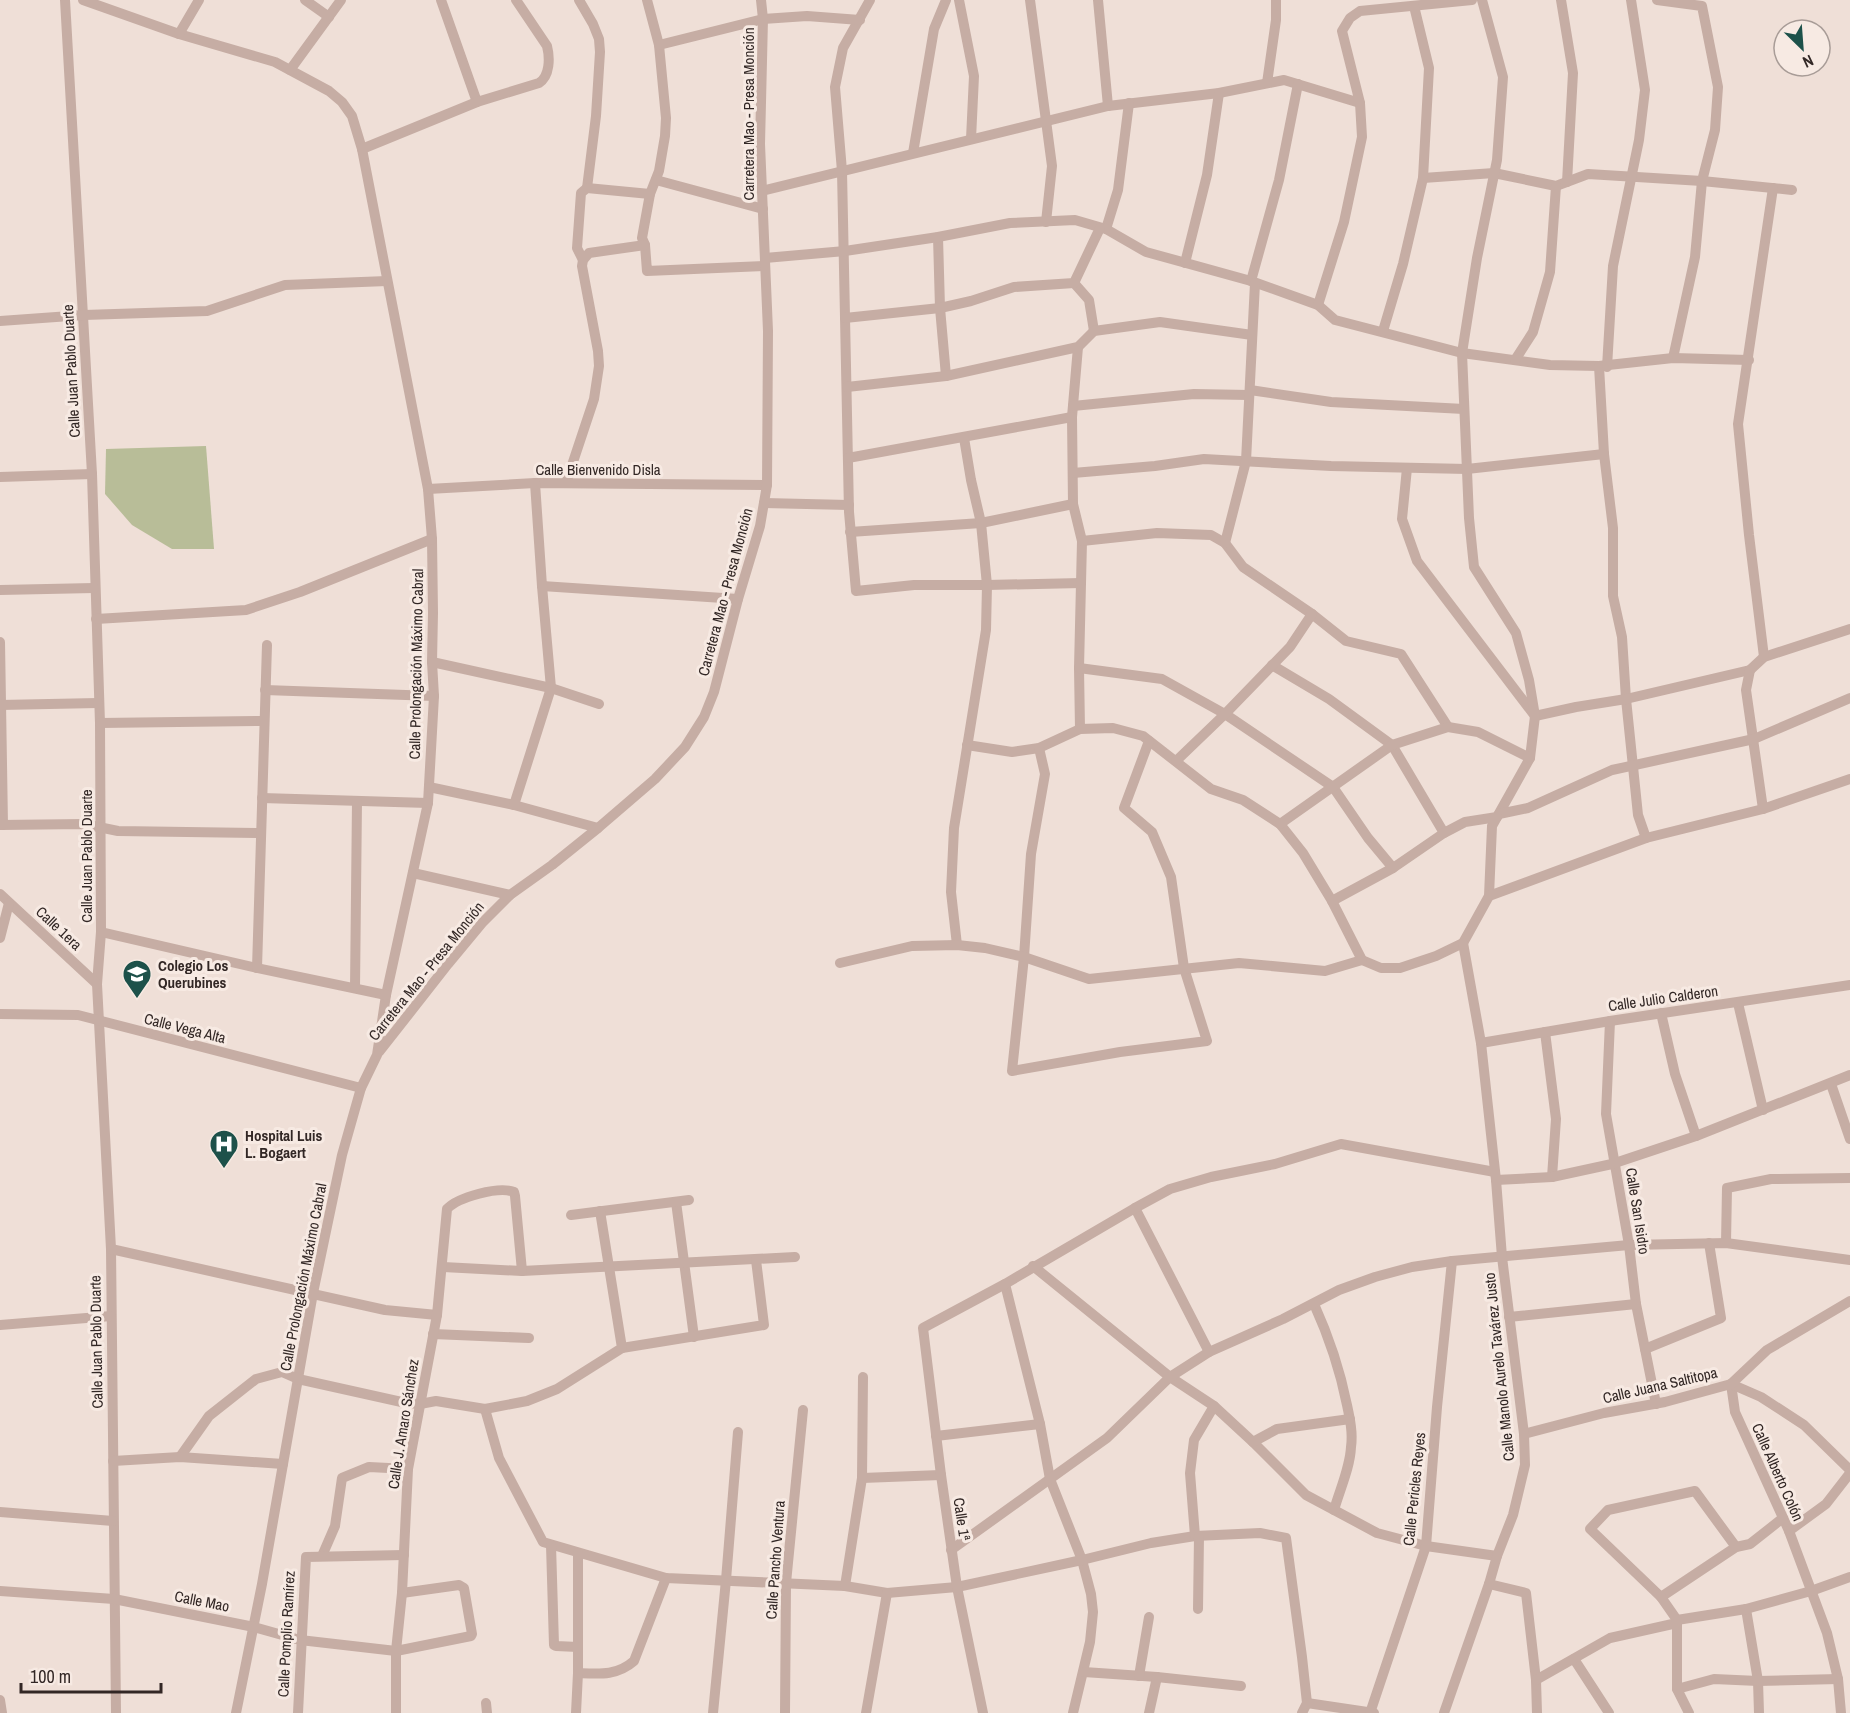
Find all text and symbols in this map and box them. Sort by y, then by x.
north arrow [1772,18,1832,78]
street label: Carretera Mao - Presa Monción [738,28,759,200]
text: N [1799,50,1817,74]
street label: Calle Juan Pablo Duarte [57,304,85,438]
street label: Calle Bienvenido Disla [535,459,661,480]
street label: Carretera Mao - Presa Monción [692,506,758,678]
street label: Calle Prolongación Máximo Cabral [404,568,428,760]
street label: Calle Juan Pablo Duarte [76,789,97,923]
street label: Carretera Mao - Presa Monción [363,897,489,1045]
street label: Calle 1era [31,901,87,955]
place label: Colegio Los Querubines [158,955,229,993]
school or university icon: Colegio Los Querubines [121,958,153,1000]
street label: Calle Julio Calderon [1607,980,1719,1016]
street label: Calle Vega Alta [142,1008,228,1048]
place label: Hospital Luis L. Bogaert [245,1125,322,1163]
hospital icon: Hospital Luis L. Bogaert [208,1128,240,1170]
street label: Calle San Isidro [1621,1166,1655,1256]
street label: Calle Prolongación Máximo Cabral [274,1181,332,1373]
street label: Calle Manolo Aurelo Tavárez Justo [1479,1272,1519,1462]
street label: Calle Juan Pablo Duarte [84,1275,108,1409]
street label: Calle J. Amaro Sánchez [382,1358,424,1490]
street label: Calle Juana Saltitopa [1601,1362,1719,1408]
street label: Calle Alberto Colón [1747,1420,1809,1524]
street label: Calle Pericles Reyes [1398,1431,1430,1547]
street label: Calle 1ª [949,1496,975,1542]
street label: Calle Pancho Ventura [760,1500,790,1620]
street label: Calle Pomplio Ramírez [272,1570,300,1698]
street label: Calle Mao [173,1585,231,1617]
scale bar [21,1656,160,1694]
text: 100 m [30,1664,71,1689]

